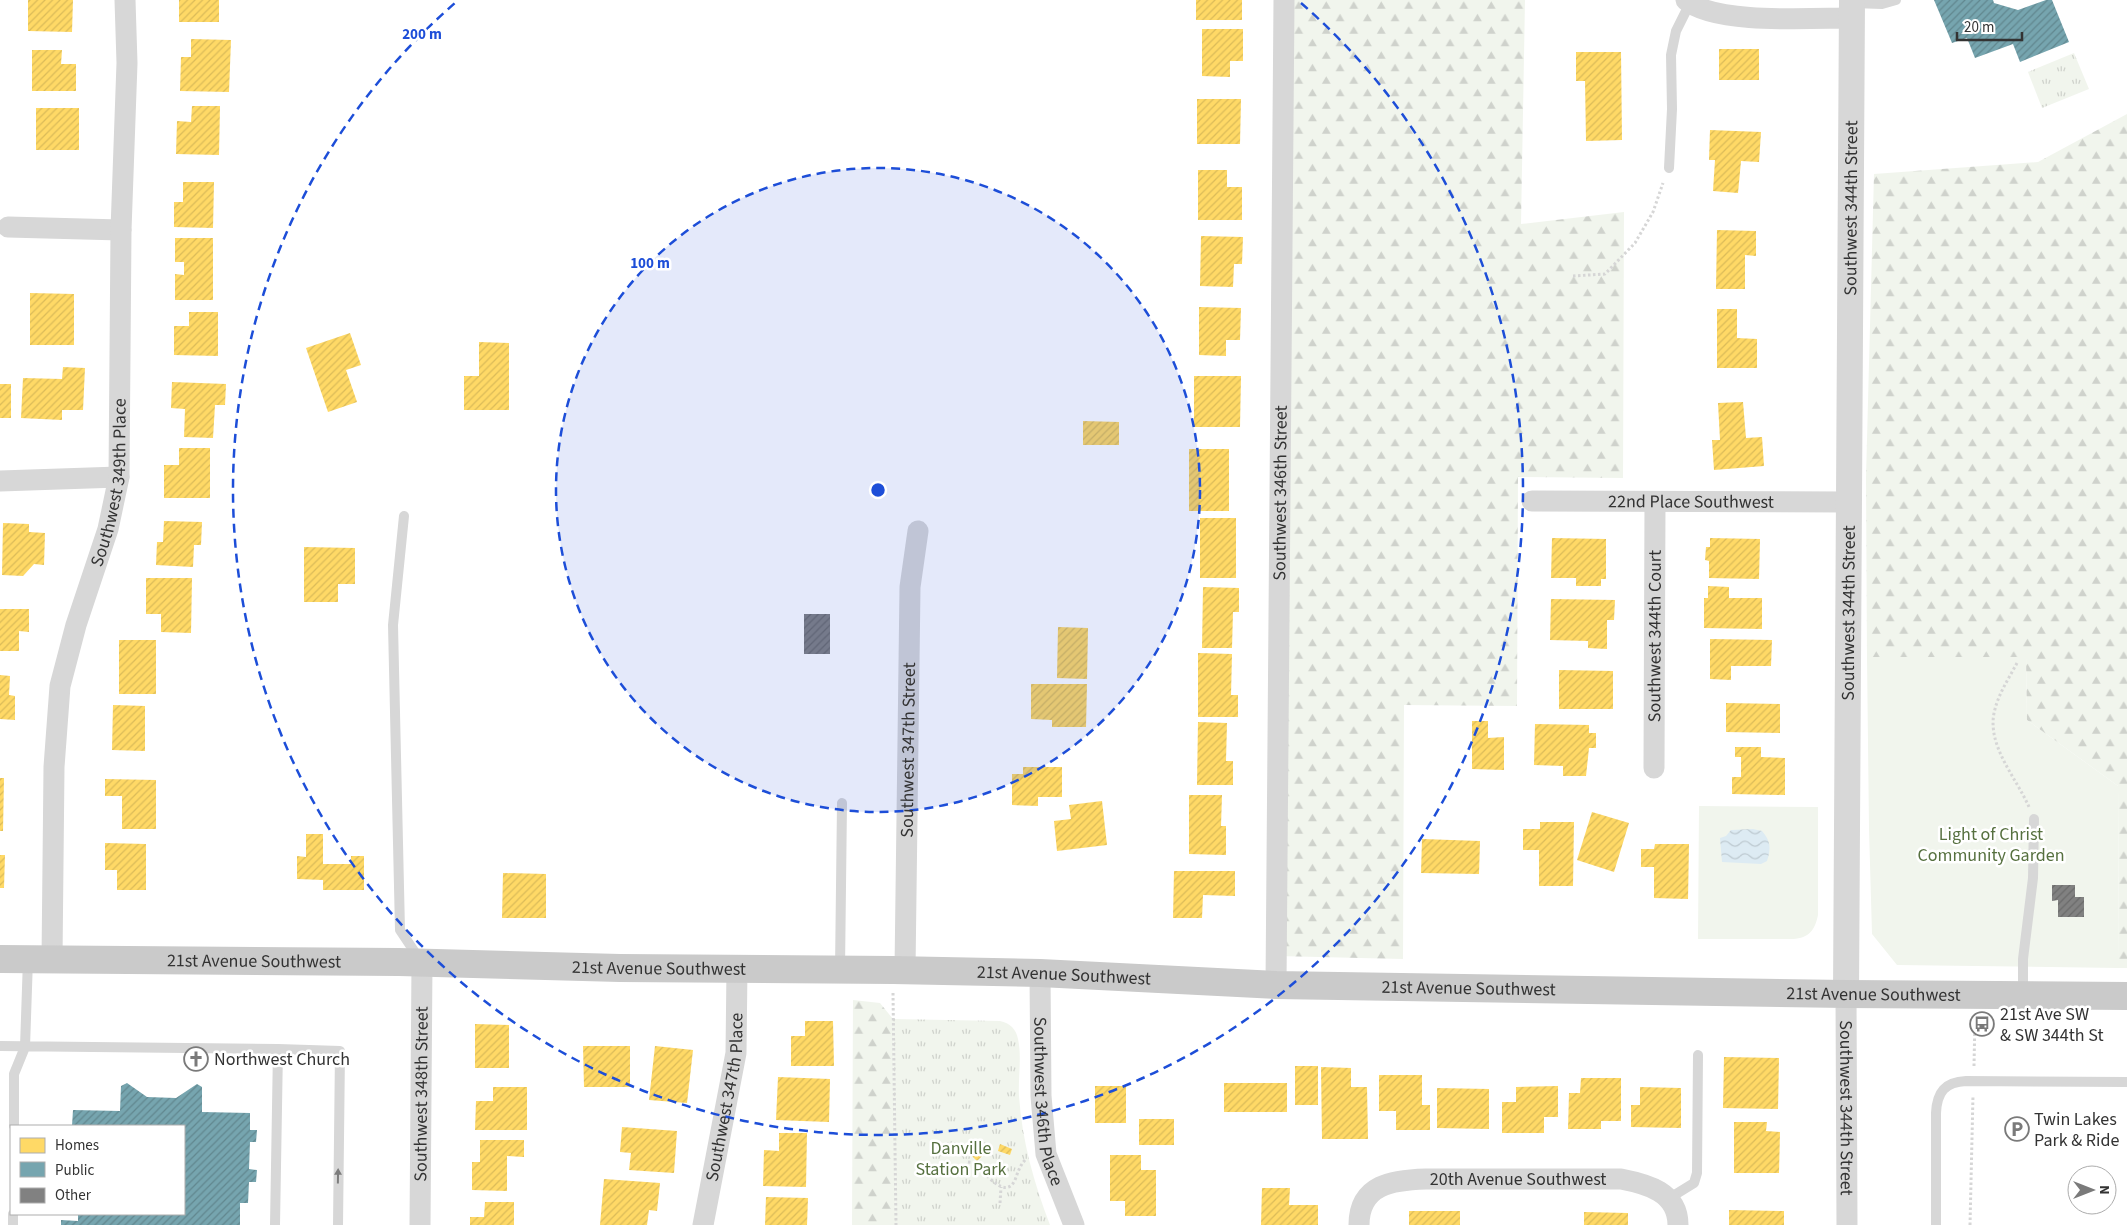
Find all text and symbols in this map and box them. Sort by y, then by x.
scale bar [1957,10,2022,42]
text: 20 m [1964,17,1994,38]
text: 200 m [402,24,442,45]
street label: Southwest 344th Street [1838,120,1864,296]
text: 100 m [630,253,670,274]
street label: Southwest 349th Place [84,398,133,570]
street label: Southwest 346th Street [1267,405,1294,581]
centre of rings [869,481,887,499]
street label: 22nd Place Southwest [1608,489,1774,515]
street label: Southwest 344th Street [1836,525,1862,701]
street label: Southwest 344th Court [1642,550,1668,722]
street label: Southwest 347th Street [895,662,922,838]
park label: Light of Christ Community Garden [1917,822,2065,868]
street label: 21st Avenue Southwest [167,948,341,975]
street label: 21st Avenue Southwest [572,955,746,982]
street label: 21st Avenue Southwest [977,960,1151,992]
street label: 21st Avenue Southwest [1381,975,1556,1002]
street label: 21st Avenue Southwest [1786,981,1961,1008]
place label: 21st Ave SW & SW 344th St [2000,1002,2104,1048]
street label: Southwest 348th Street [408,1006,435,1182]
bus stop icon: 21st Ave SW & SW 344th St [1969,1011,1995,1037]
street label: Southwest 347th Place [700,1013,749,1184]
street label: Southwest 346th Place [1027,1017,1069,1190]
street label: Southwest 344th Street [1833,1020,1859,1196]
church icon: Northwest Church [183,1046,209,1072]
place label: Northwest Church [214,1047,350,1072]
place label: Twin Lakes Park & Ride [2034,1107,2119,1153]
parking icon: Twin Lakes Park & Ride [2004,1116,2030,1142]
legend [10,1125,185,1215]
text: Homes [55,1135,99,1156]
park label: Danville Station Park [915,1136,1007,1182]
text: Public [55,1160,94,1181]
north arrow [2067,1165,2117,1215]
street label: 20th Avenue Southwest [1430,1167,1606,1192]
one-way arrow [334,1168,342,1184]
text: Other [55,1185,92,1206]
text: N [2094,1185,2114,1195]

